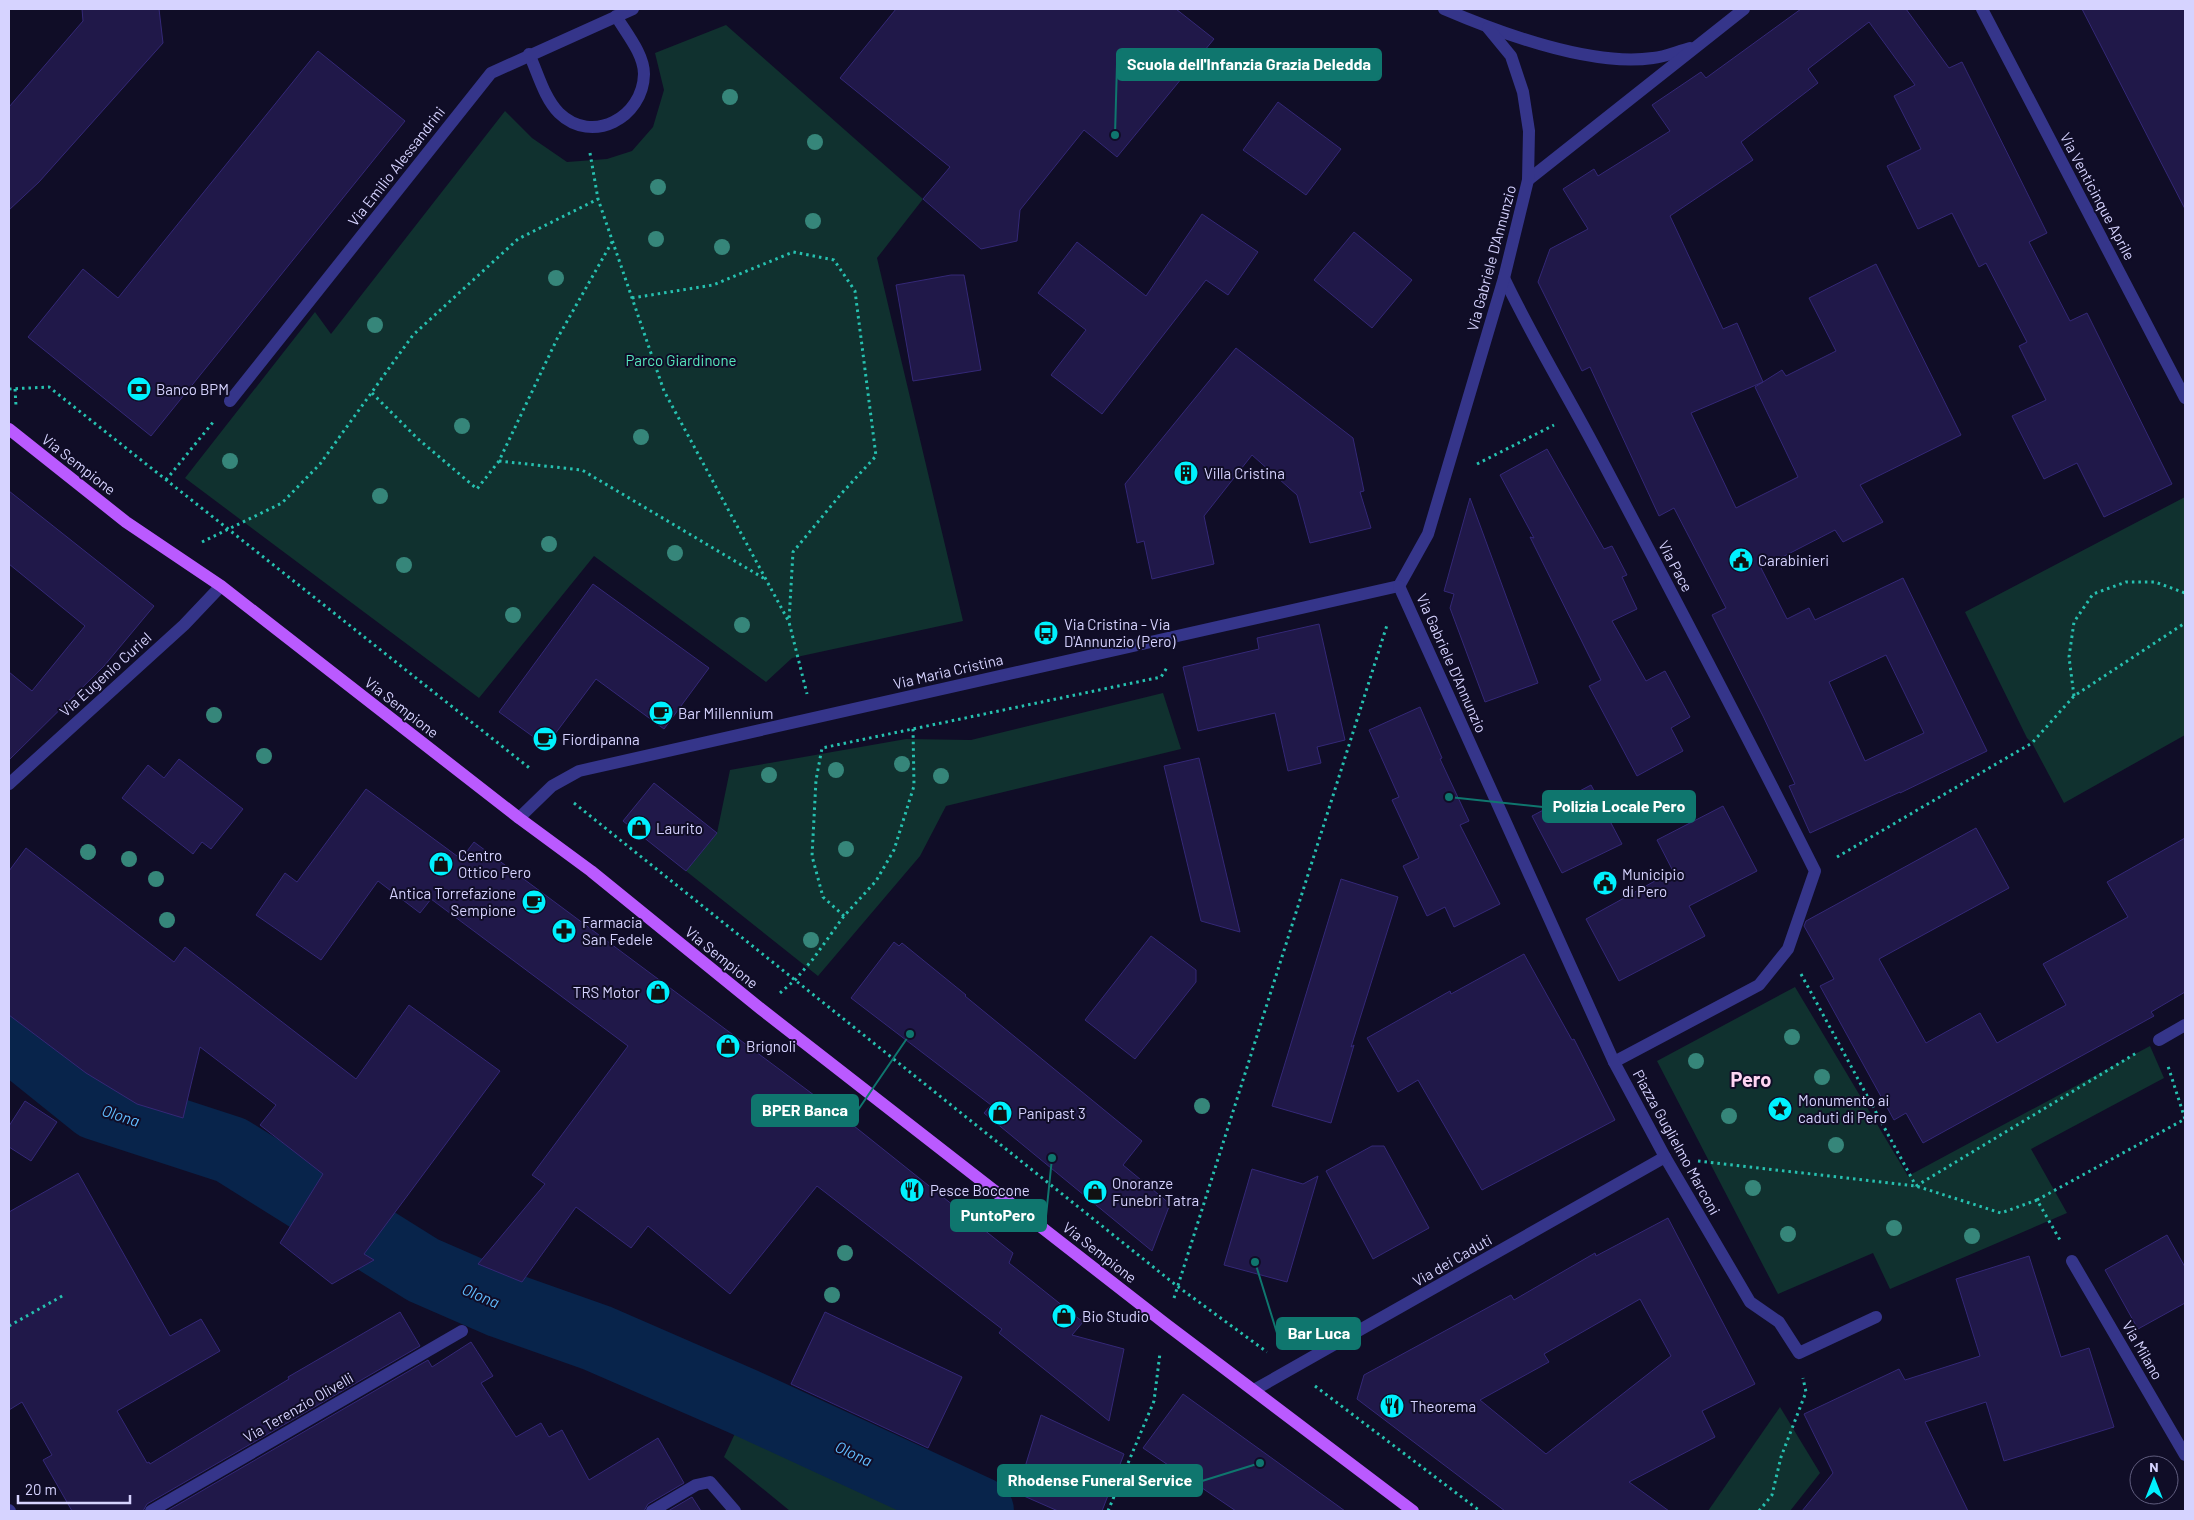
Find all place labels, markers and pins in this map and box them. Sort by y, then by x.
callout: Scuola dell'Infanzia Grazia Deledda [1117,49,1381,80]
bank icon: Banco BPM [126,376,152,402]
place label: Banco BPM [156,380,229,398]
building icon: Villa Cristina [1173,460,1199,486]
place label: Villa Cristina [1204,464,1285,482]
public building icon: Carabinieri [1728,547,1754,573]
place label: Carabinieri [1758,551,1829,569]
place label: Via Cristina - Via D'Annunzio (Pero) [1064,615,1176,650]
bus stop icon: Via Cristina - Via D'Annunzio (Pero) [1033,620,1059,646]
cafe icon: Bar Millennium [648,700,674,726]
place label: Bar Millennium [678,704,773,722]
cafe icon: Fiordipanna [532,726,558,752]
place label: Fiordipanna [562,730,640,748]
callout: Polizia Locale Pero [1543,791,1695,822]
shop icon: Laurito [626,815,652,841]
place label: Laurito [656,819,703,837]
place label: Centro Ottico Pero [458,846,531,881]
shop icon: Centro Ottico Pero [428,851,454,877]
place label: Municipio di Pero [1622,865,1685,900]
public building icon: Municipio di Pero [1592,870,1618,896]
place label: Antica Torrefazione Sempione [389,884,516,919]
cafe icon: Antica Torrefazione Sempione [521,889,547,915]
place label: Farmacia San Fedele [582,913,653,948]
pharmacy icon: Farmacia San Fedele [551,918,577,944]
shop icon: TRS Motor [645,979,671,1005]
place label: TRS Motor [573,983,641,1001]
shop icon: Brignoli [715,1033,741,1059]
place label: Brignoli [746,1037,796,1055]
place label: Monumento ai caduti di Pero [1798,1091,1889,1126]
callout: BPER Banca [752,1095,858,1126]
place icon: Monumento ai caduti di Pero [1767,1096,1793,1122]
shop icon: Panipast 3 [987,1100,1013,1126]
place label: Panipast 3 [1018,1104,1086,1122]
place label: Onoranze Funebri Tatra [1112,1174,1199,1209]
restaurant icon: Pesce Boccone [899,1177,925,1203]
shop icon: Onoranze Funebri Tatra [1082,1179,1108,1205]
place label: Pesce Boccone [930,1181,1030,1199]
callout: PuntoPero [951,1200,1046,1231]
shop icon: Bio Studio [1051,1303,1077,1329]
place label: Bio Studio [1082,1307,1149,1325]
callout: Bar Luca [1277,1318,1360,1349]
restaurant icon: Theorema [1379,1393,1405,1419]
place label: Theorema [1410,1397,1476,1415]
callout: Rhodense Funeral Service [998,1465,1202,1496]

